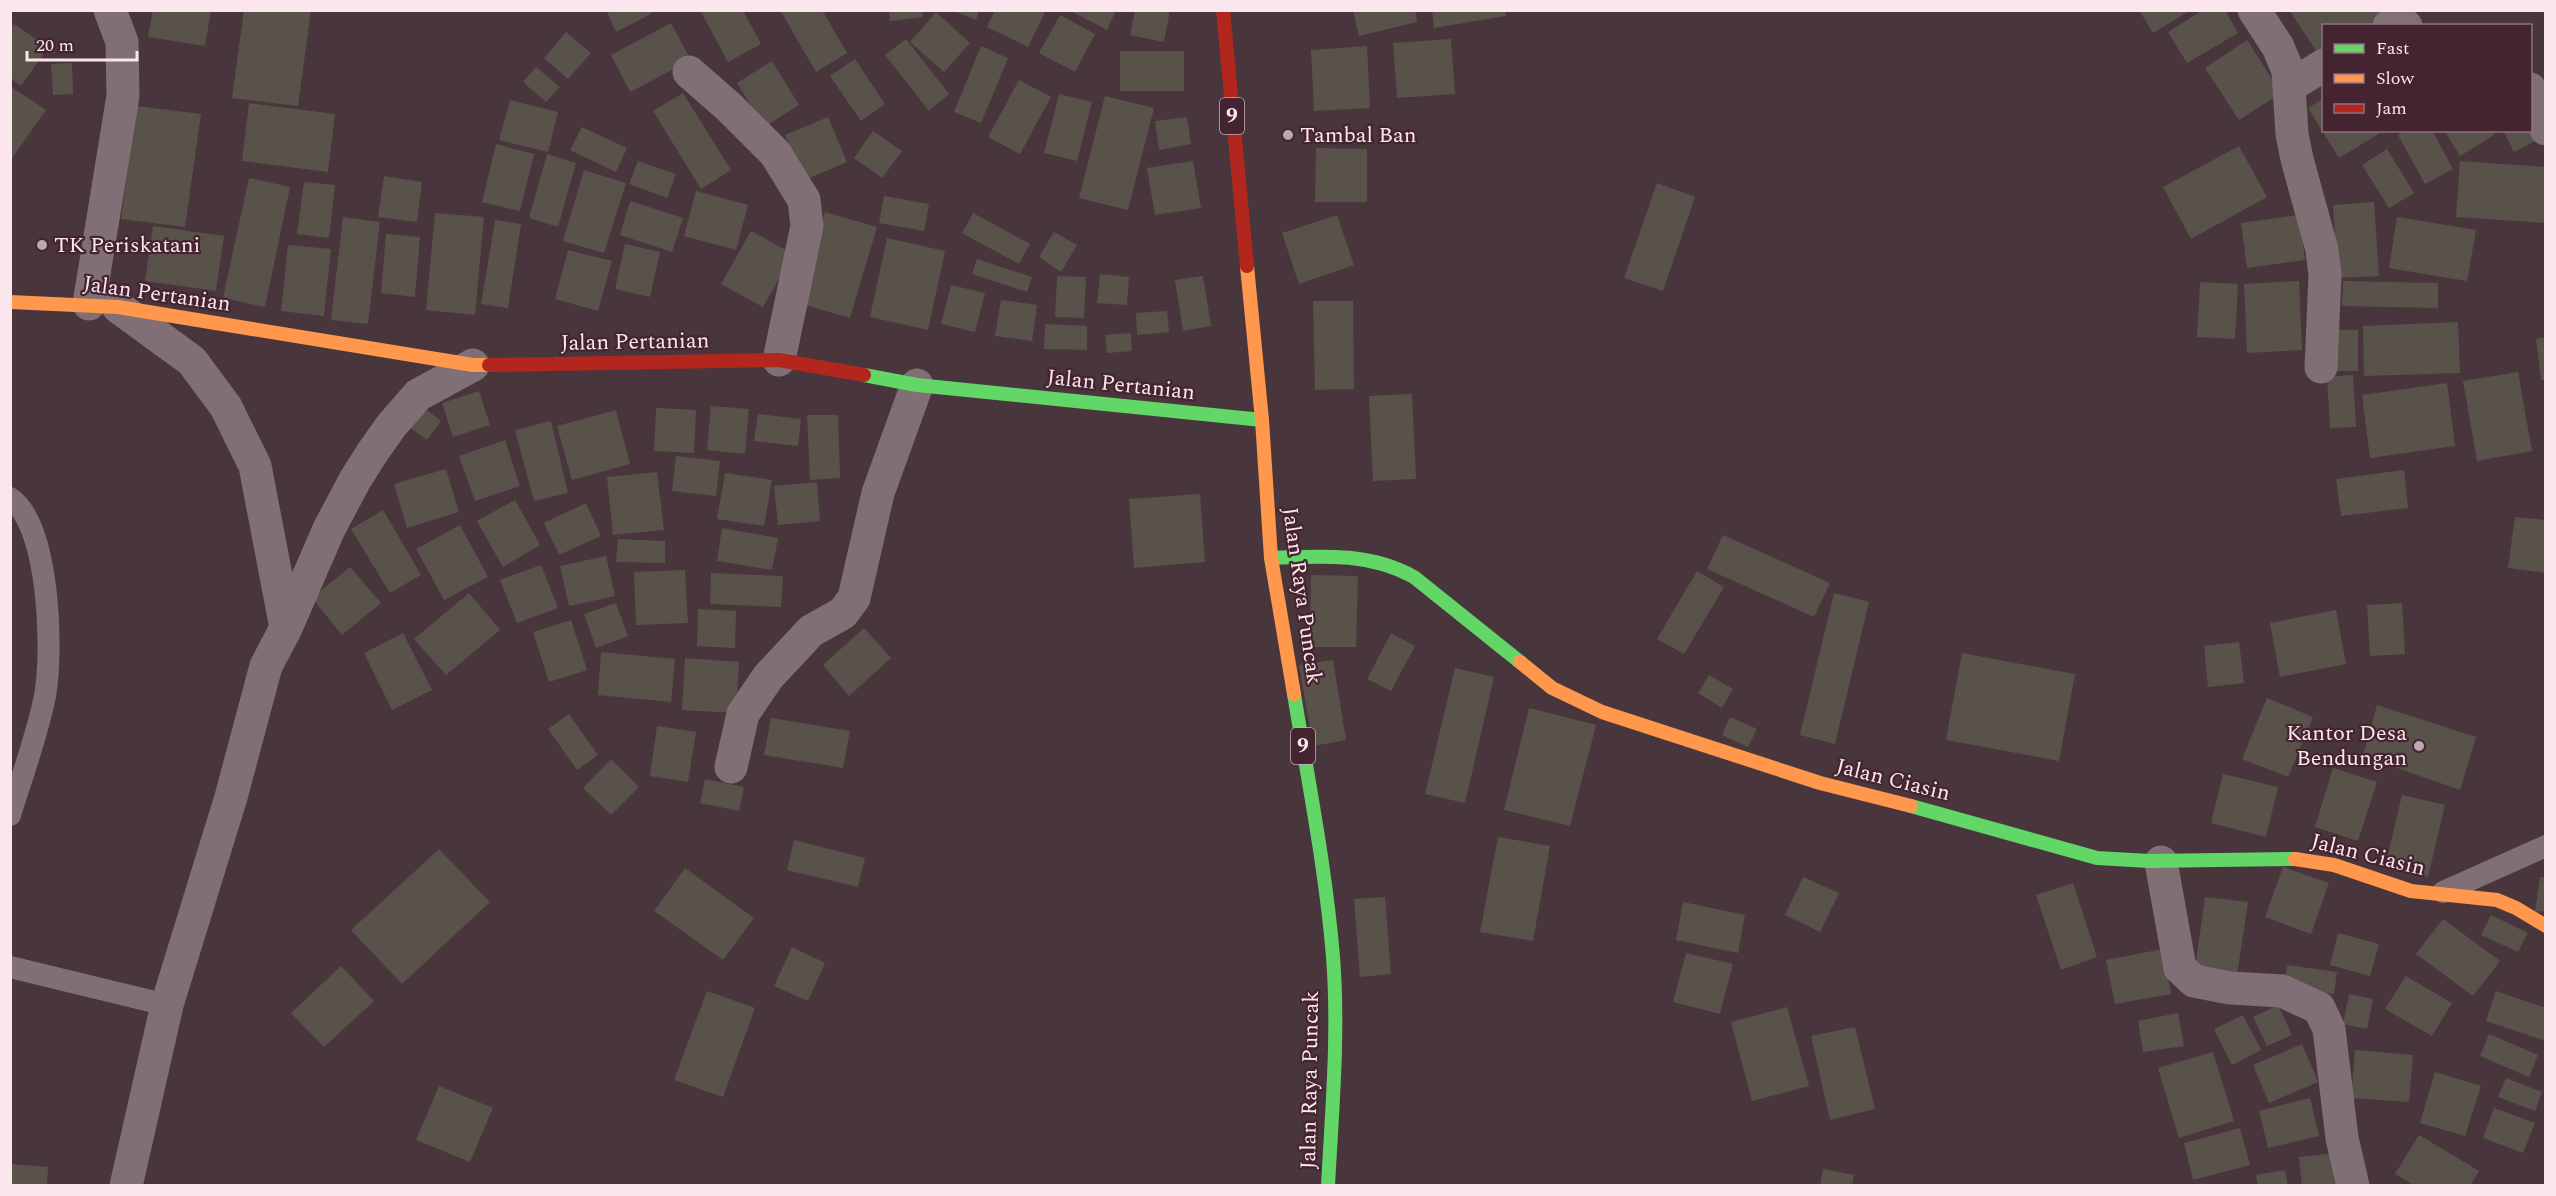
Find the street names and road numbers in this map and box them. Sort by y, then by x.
road number: 9 [1220,98,1244,134]
street label: Jalan Pertanian [81,267,233,321]
street label: Jalan Pertanian [560,324,710,360]
street label: Jalan Pertanian [1045,361,1197,409]
street label: Jalan Raya Puncak [1273,505,1331,687]
road number: 9 [1291,728,1315,764]
street label: Jalan Ciasin [1832,750,1954,810]
street label: Jalan Ciasin [2307,825,2429,885]
street label: Jalan Raya Puncak [1292,990,1328,1170]

